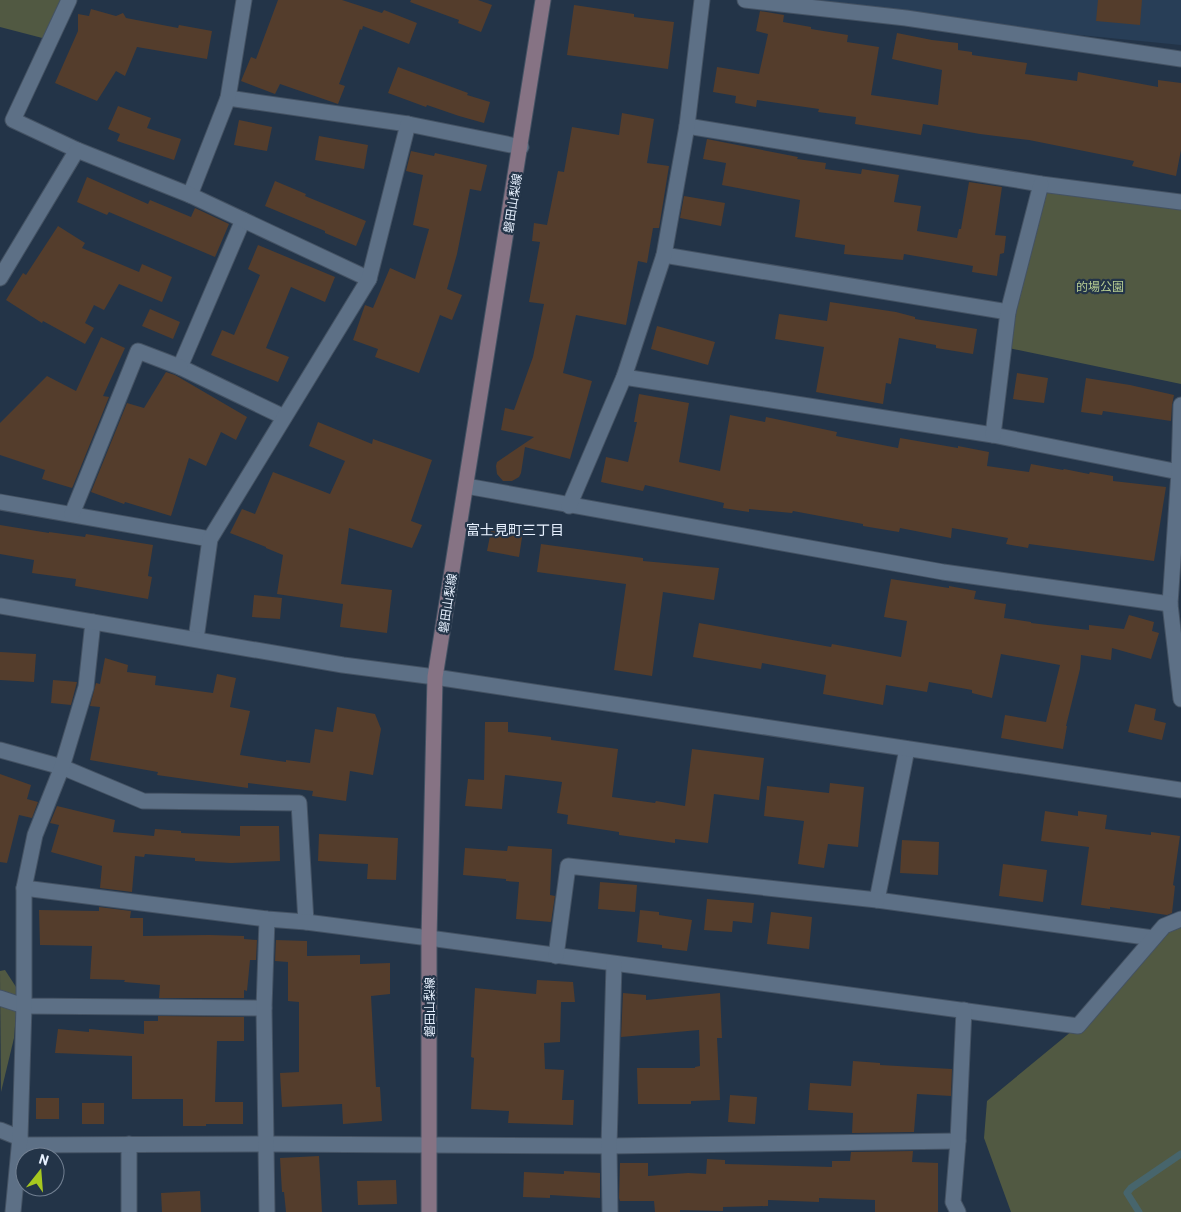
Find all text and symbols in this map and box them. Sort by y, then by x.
street label: 磐田山梨線 [500,172,524,234]
park label: 的場公園 [1076,279,1124,293]
district label: 富士見町三丁目 [466,521,564,538]
street label: 磐田山梨線 [435,572,459,634]
street label: 磐田山梨線 [422,977,436,1037]
north arrow [15,1147,65,1197]
text: N [37,1150,51,1169]

